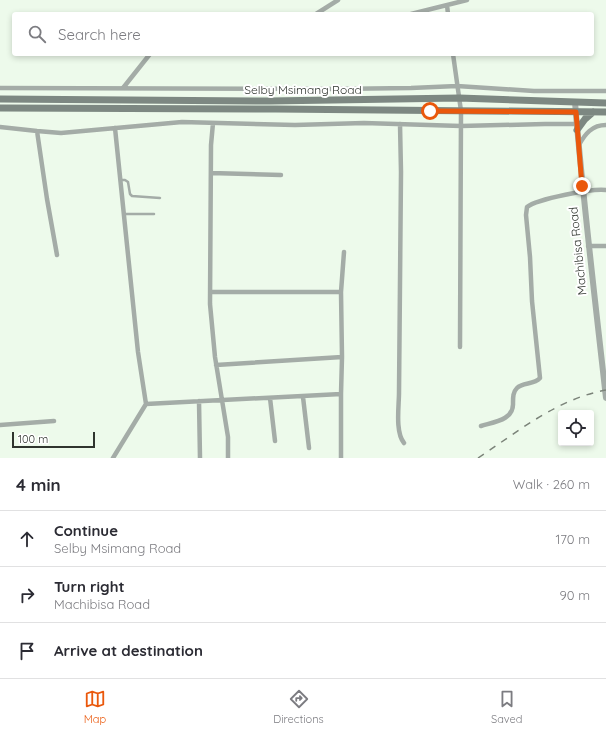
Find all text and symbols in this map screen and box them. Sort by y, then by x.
search box [12,12,594,56]
icon: search [26,23,48,45]
text: Search here [58,25,141,44]
street label: Selby Msimang Road [244,82,362,97]
route start [421,102,439,120]
route end [573,177,591,195]
street label: Machibisa Road [565,206,590,296]
map controls [558,410,594,446]
button: locate [558,410,594,446]
scale bar [12,430,95,449]
text: 100 m [18,432,48,446]
text: 4 min [16,474,61,495]
text: Walk · 260 m [513,476,590,492]
text: Continue [54,521,118,540]
icon: ahead [16,528,38,550]
text: 170 m [555,531,590,547]
text: Selby Msimang Road [54,540,181,556]
text: Turn right [54,577,125,596]
icon: right [16,584,38,606]
text: 90 m [560,587,590,603]
text: Machibisa Road [54,596,150,612]
icon: arrive [16,640,38,662]
text: Arrive at destination [54,641,203,660]
tab: Map [84,688,106,726]
tab: Directions [273,688,324,726]
tab: Saved [491,688,522,726]

